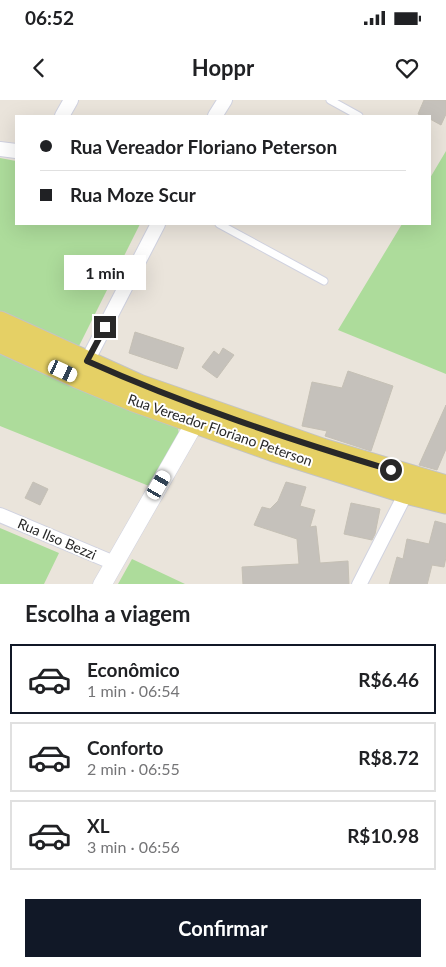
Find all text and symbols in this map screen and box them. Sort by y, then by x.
text: 06:52 [25,6,74,29]
icon: back [25,54,53,82]
text: Hoppr [192,54,254,81]
icon: heart [393,54,421,82]
text: Rua Vereador Floriano Peterson [70,135,337,158]
text: Rua Moze Scur [70,183,196,206]
callout: 1 min [64,254,146,290]
text: 1 min [85,263,125,282]
route end [94,316,116,338]
car [46,358,79,384]
street label: Rua Vereador Floriano Peterson [126,390,315,469]
route start [380,459,402,481]
car [145,468,172,502]
street label: Rua Ilso Bezzi [15,514,99,563]
text: Escolha a viagem [25,600,191,627]
icon: car [27,657,72,702]
text: Econômico [87,658,180,681]
text: R$6.46 [358,668,419,691]
text: 1 min · 06:54 [87,681,180,700]
icon: car [27,735,72,780]
text: Conforto [87,736,163,759]
text: R$8.72 [358,746,419,769]
text: 2 min · 06:55 [87,759,180,778]
icon: car [27,813,72,858]
text: XL [87,814,110,837]
text: R$10.98 [347,824,419,847]
text: 3 min · 06:56 [87,837,180,856]
button: Confirmar [25,899,421,957]

